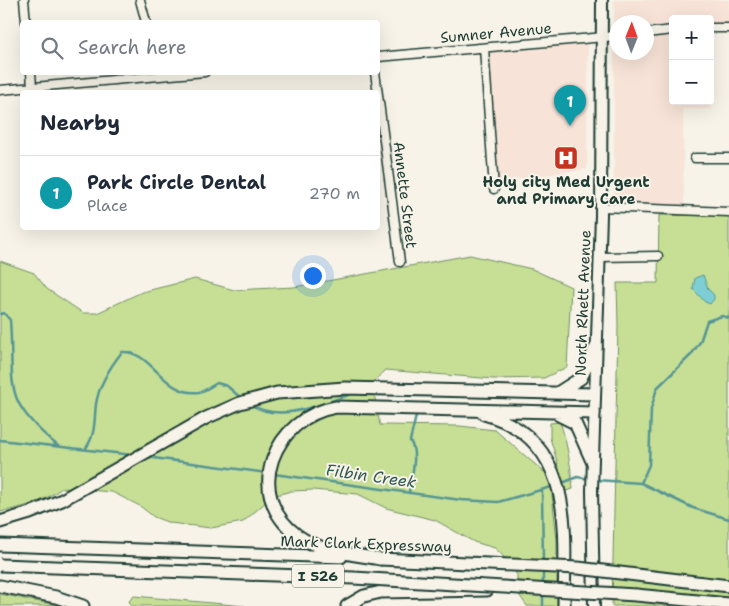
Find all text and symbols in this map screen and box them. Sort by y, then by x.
north arrow [609,15,654,60]
map controls [669,15,714,105]
button: + [669,15,714,60]
street label: Sumner Avenue [439,18,553,48]
search box [20,20,380,75]
icon: search [38,34,66,62]
text: Search here [78,35,187,60]
button: − [669,60,714,105]
pin: 1 [554,85,586,126]
text: Nearby [40,109,120,137]
street label: Annette Street [389,140,421,250]
hospital icon: Holy city Med Urgent and Primary Care [553,145,579,171]
text: Park Circle Dental [87,170,266,195]
place label: Holy city Med Urgent and Primary Care [482,172,650,209]
text: 1 [52,183,60,204]
text: 270 m [309,183,360,204]
text: Place [87,195,128,216]
street label: North Rhett Avenue [570,230,596,376]
your location [300,263,326,289]
water label: Filbin Creek [325,459,417,493]
street label: Mark Clark Expressway [280,531,452,557]
road number: I 526 [292,564,344,588]

